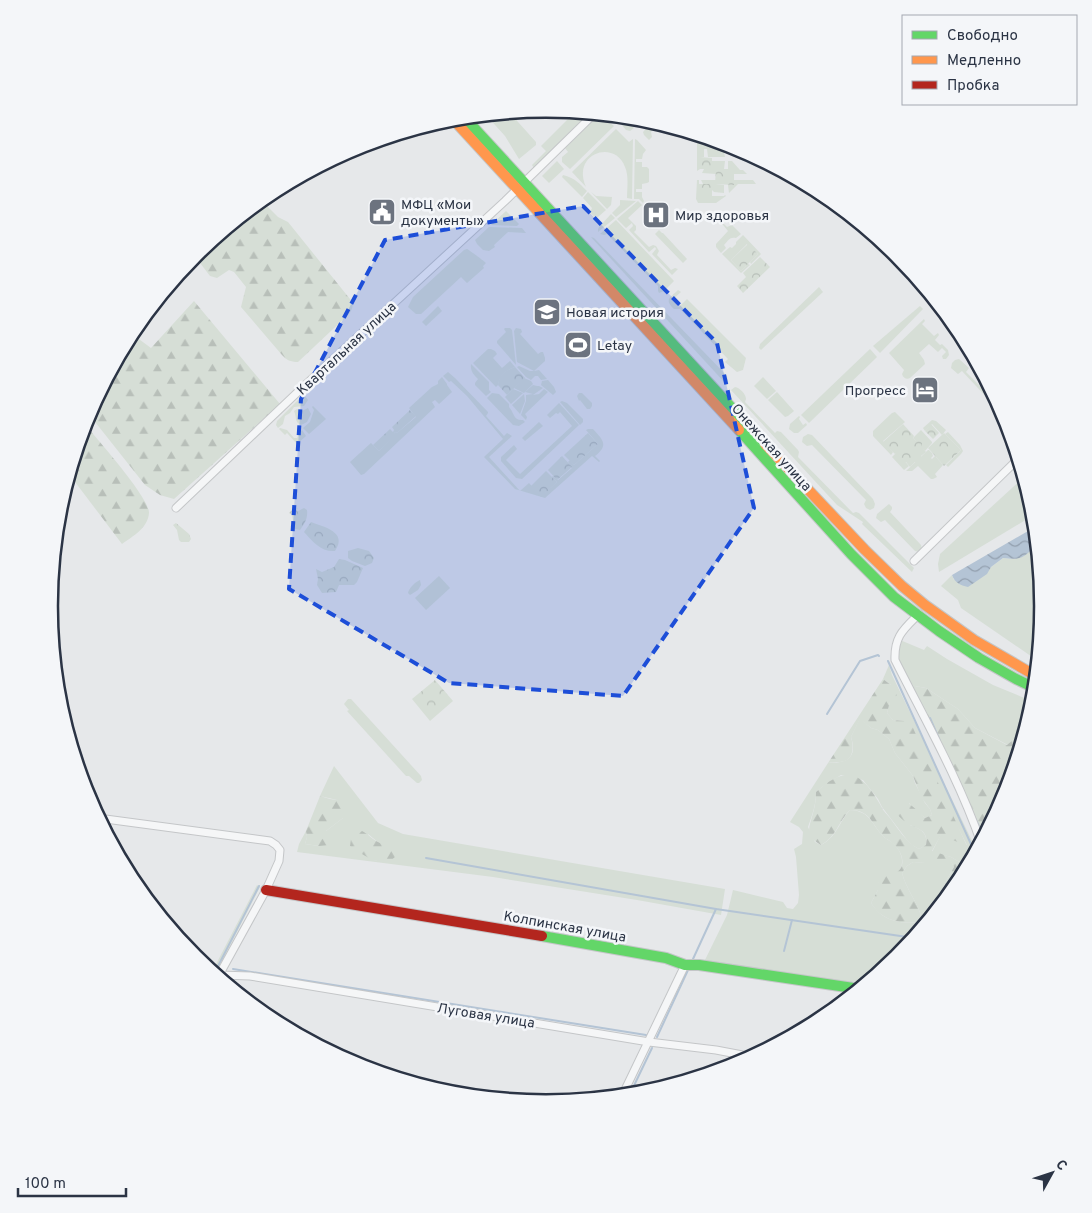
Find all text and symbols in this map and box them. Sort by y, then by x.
legend [902,15,1077,105]
text: Свободно [947,27,1018,46]
text: Медленно [947,52,1021,71]
text: Пробка [947,77,999,96]
public building icon: МФЦ «Мои документы» [367,197,397,227]
place label: МФЦ «Мои документы» [401,197,484,230]
hospital icon: Мир здоровья [641,200,671,230]
place label: Мир здоровья [675,208,769,225]
school or university icon: Новая история [532,297,562,327]
street label: Квартальная улица [294,299,400,400]
place label: Новая история [566,305,664,322]
sports icon: Letay [563,330,593,360]
place label: Letay [597,338,632,355]
hotel icon: Прогресс [910,375,940,405]
place label: Прогресс [845,383,906,400]
street label: Онежская улица [727,401,815,495]
street label: Колпинская улица [502,908,627,947]
street label: Луговая улица [436,1000,536,1033]
north arrow [1027,1148,1077,1198]
text: С [1051,1157,1070,1175]
scale bar [18,1166,125,1198]
text: 100 m [25,1175,66,1194]

